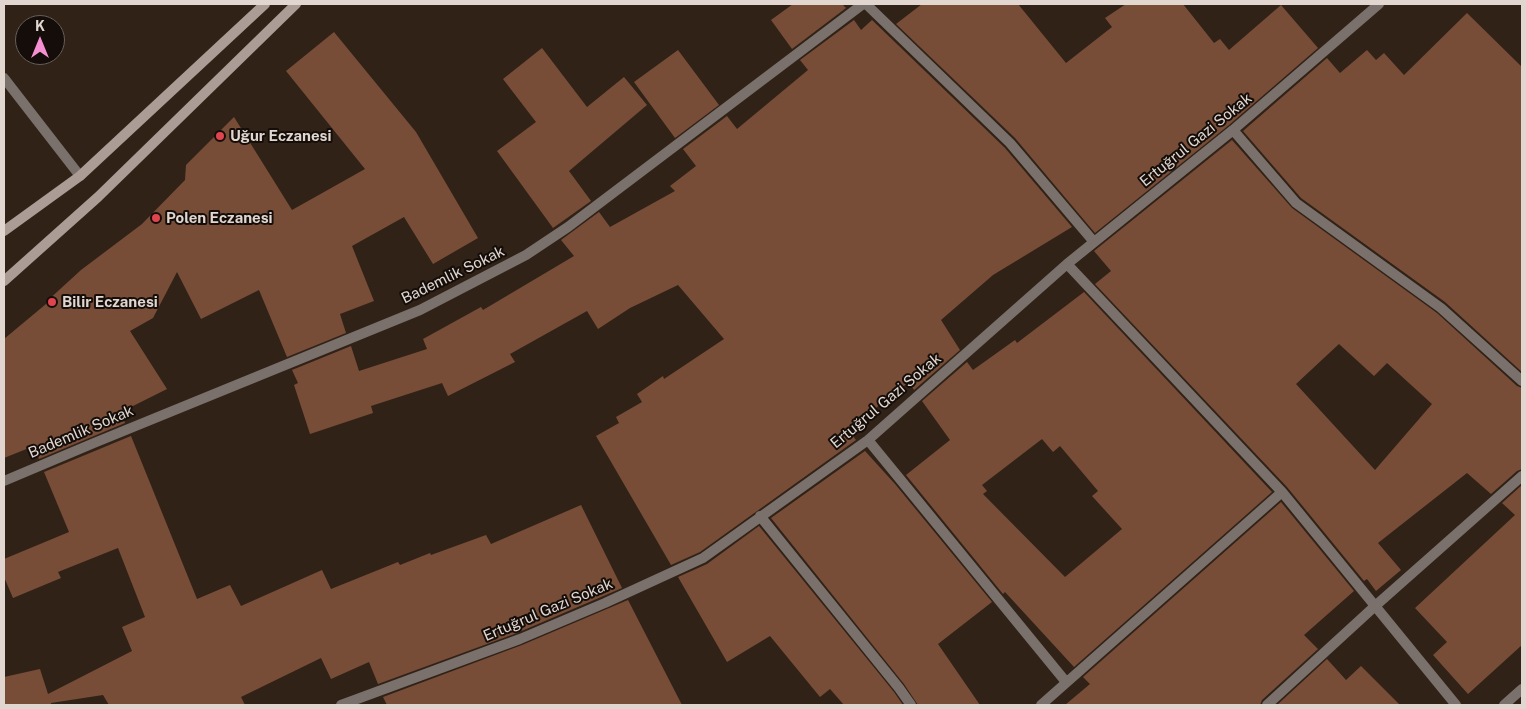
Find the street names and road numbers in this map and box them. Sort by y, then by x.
street label: Ertuğrul Gazi Sokak [1136,89,1256,191]
street label: Bademlik Sokak [398,242,508,308]
street label: Ertuğrul Gazi Sokak [827,350,945,452]
street label: Bademlik Sokak [26,402,136,462]
street label: Ertuğrul Gazi Sokak [481,575,615,645]

